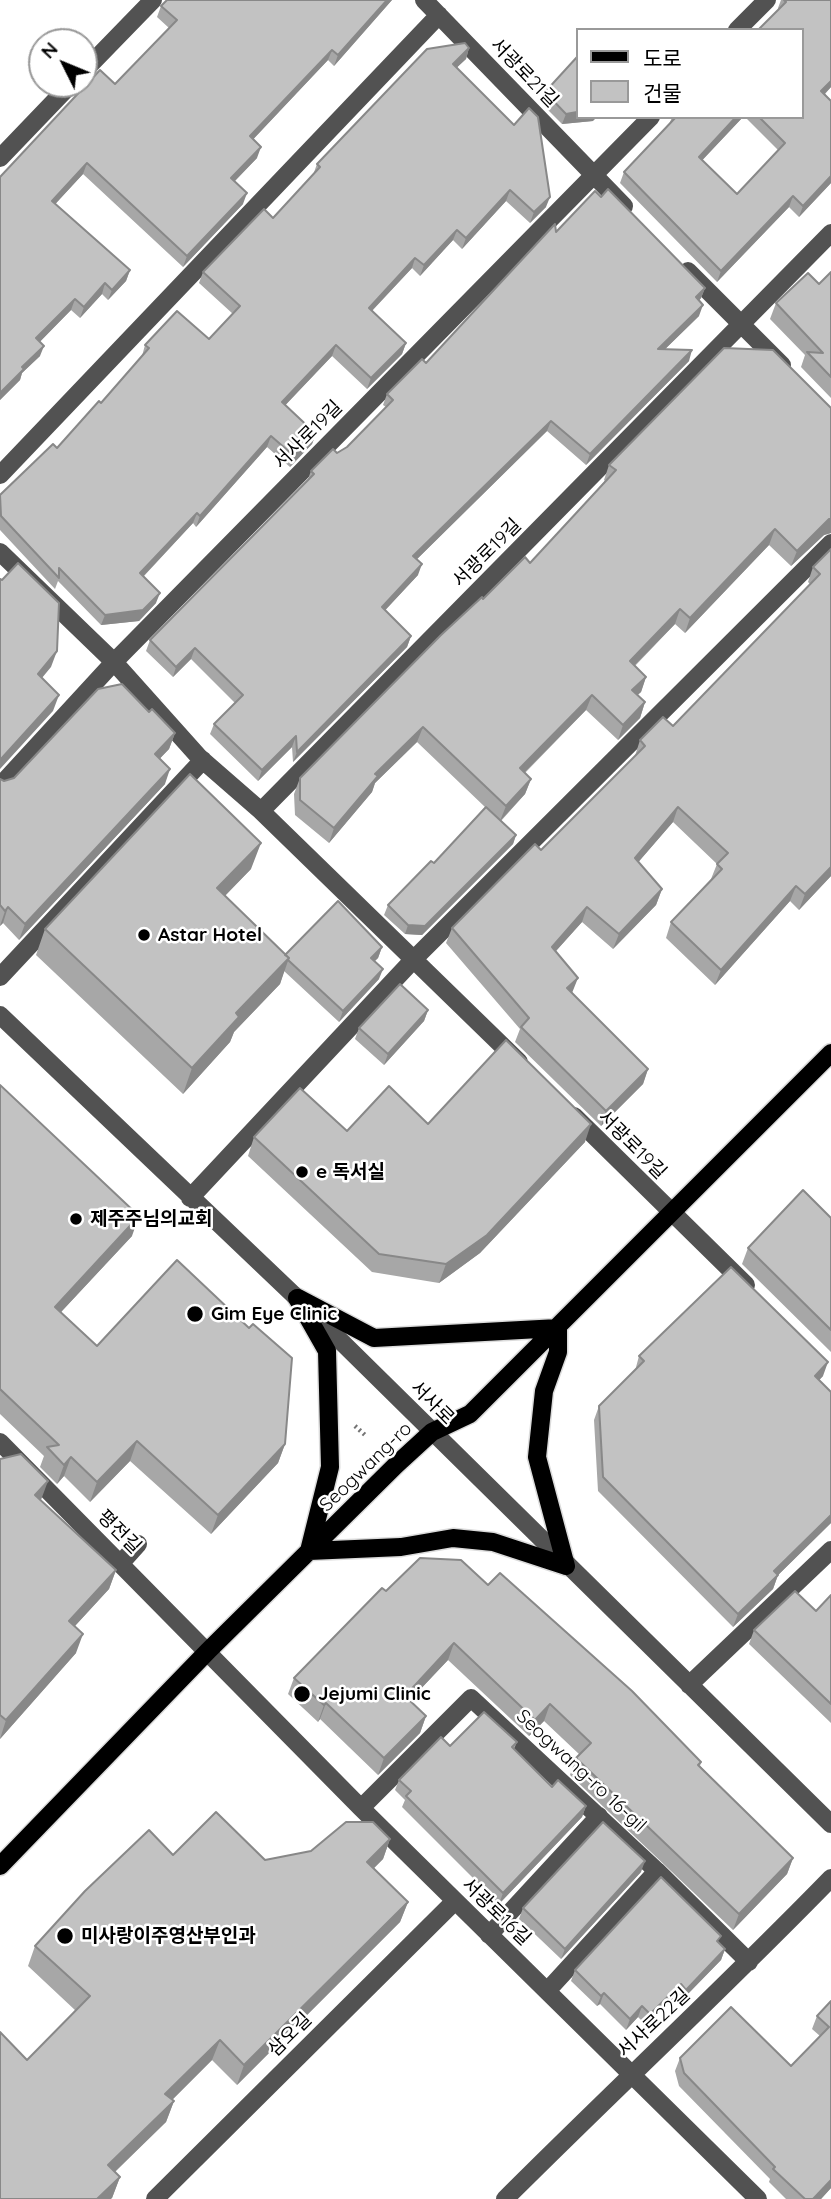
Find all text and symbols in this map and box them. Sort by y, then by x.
north arrow [28,28,98,98]
legend [576,28,803,119]
street label: 서광로21길 [485,34,563,112]
text: N [36,37,63,63]
text: 도로 [643,45,682,71]
text: 건물 [643,80,682,106]
street label: 서사로19길 [269,396,347,474]
street label: 서광로19길 [448,514,526,592]
place label: Astar Hotel [158,924,262,946]
marker: Astar Hotel [136,927,152,943]
street label: 서광로19길 [593,1106,671,1184]
place label: e 독서실 [316,1161,385,1183]
marker: e 독서실 [294,1164,310,1180]
place label: 제주주님의교회 [90,1208,212,1230]
marker: 제주주님의교회 [68,1211,84,1227]
place label: Gim Eye Clinic [211,1303,337,1325]
marker: Gim Eye Clinic [185,1304,205,1324]
street label: 서사로 [405,1376,459,1430]
street label: Seogwang-ro [315,1417,417,1517]
street label: 평전길 [92,1505,146,1559]
place label: Jejumi Clinic [318,1683,431,1705]
marker: Jejumi Clinic [292,1684,312,1704]
street label: Seogwang-ro 16-gil [511,1705,651,1837]
street label: 서광로16길 [457,1874,535,1950]
place label: 미사랑이주영산부인과 [81,1925,256,1947]
marker: 미사랑이주영산부인과 [55,1926,75,1946]
street label: 서사로22길 [613,1984,695,2062]
street label: 삼오길 [263,2008,317,2062]

